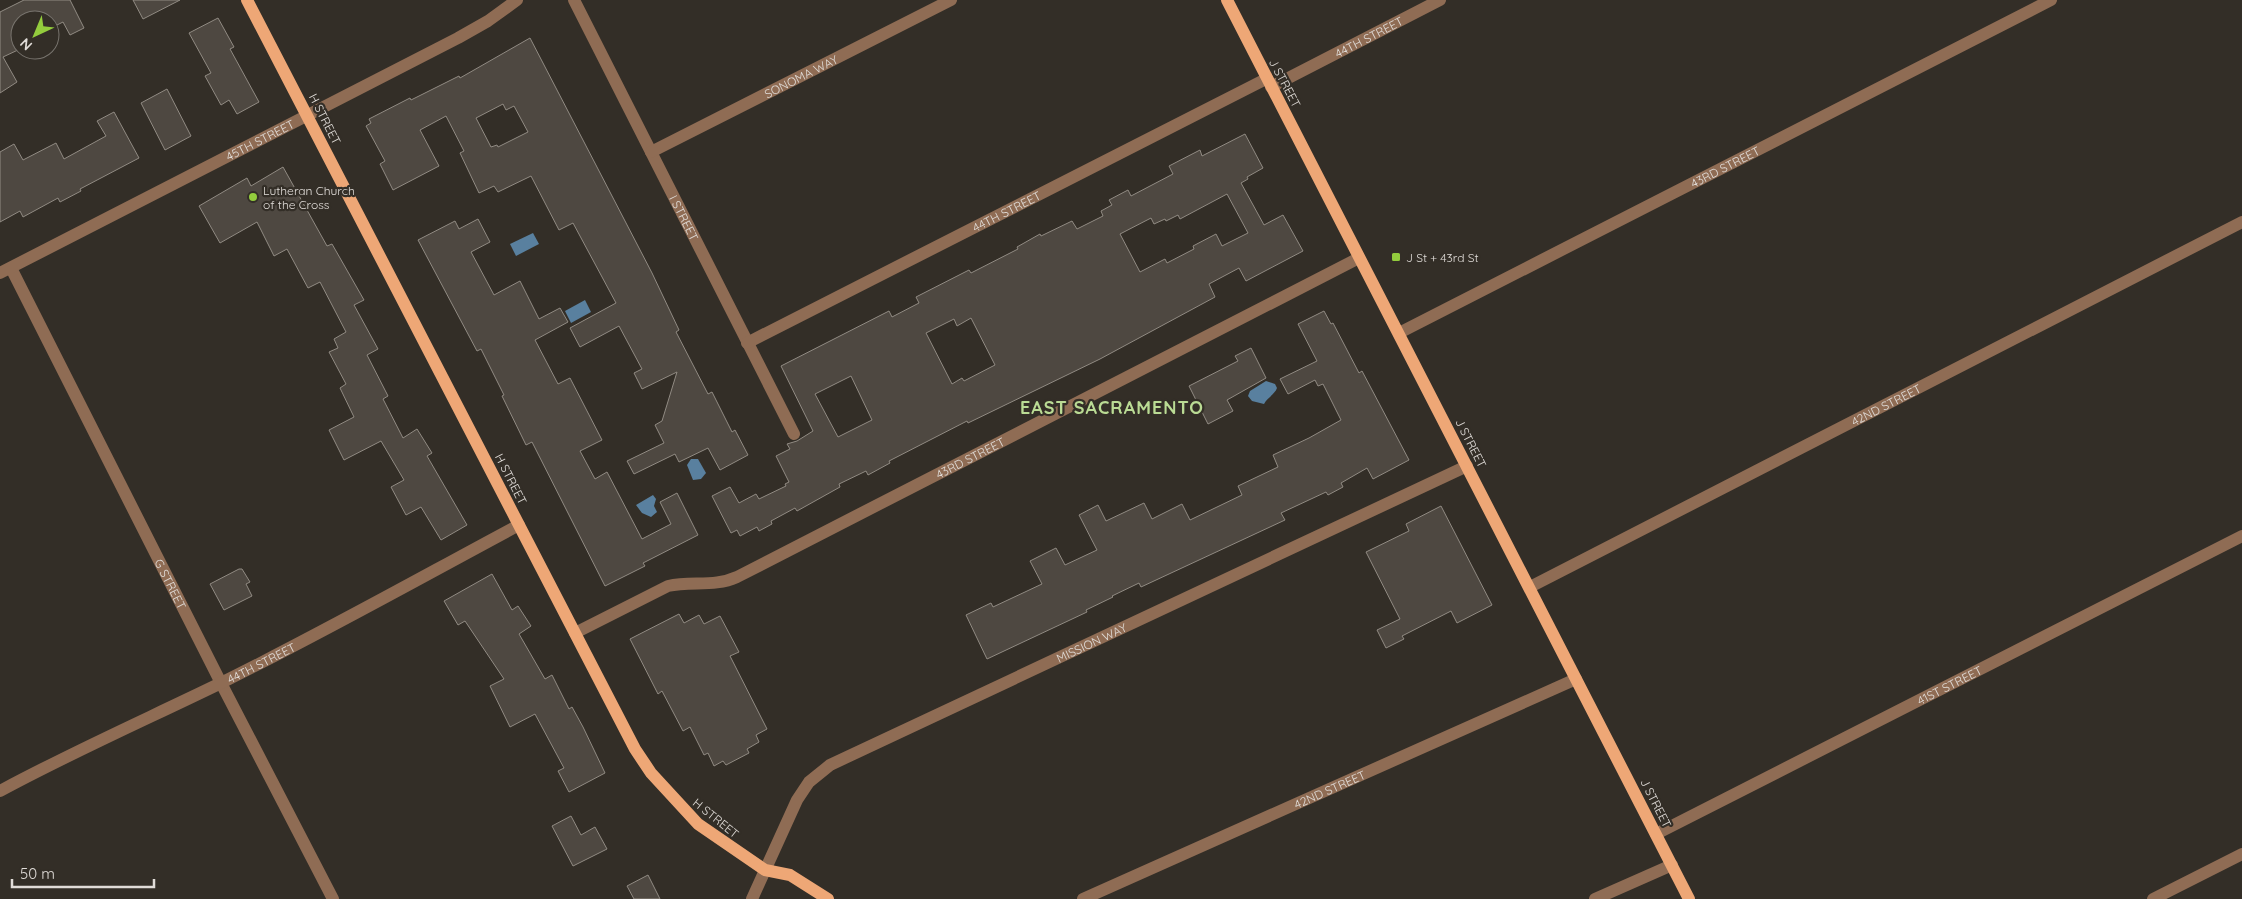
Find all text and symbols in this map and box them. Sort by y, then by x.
north arrow [10,10,60,60]
street label: 44TH STREET [1332,13,1405,60]
text: N [16,34,36,54]
street label: SONOMA WAY [762,51,840,101]
street label: J STREET [1266,56,1304,110]
street label: H STREET [306,91,344,147]
street label: 45TH STREET [223,116,297,164]
street label: 43RD STREET [1688,143,1762,190]
place label: Lutheran Church of the Cross [263,183,355,212]
street label: 44TH STREET [970,187,1043,235]
marker: Lutheran Church of the Cross [247,191,259,203]
street label: I STREET [666,192,702,243]
place label: J St + 43rd St [1406,250,1479,265]
marker: J St + 43rd St [1390,251,1402,263]
street label: 42ND STREET [1848,380,1923,429]
district label: EAST SACRAMENTO [1020,396,1204,419]
street label: J STREET [1452,416,1490,470]
street label: 43RD STREET [933,434,1007,481]
street label: H STREET [492,451,530,507]
street label: G STREET [152,556,190,612]
street label: MISSION WAY [1054,619,1129,665]
street label: 44TH STREET [224,639,298,686]
street label: 41ST STREET [1914,662,1984,708]
street label: 42ND STREET [1292,767,1368,811]
street label: J STREET [1637,776,1675,830]
street label: H STREET [690,795,742,841]
scale bar [12,856,155,888]
text: 50 m [20,864,55,883]

